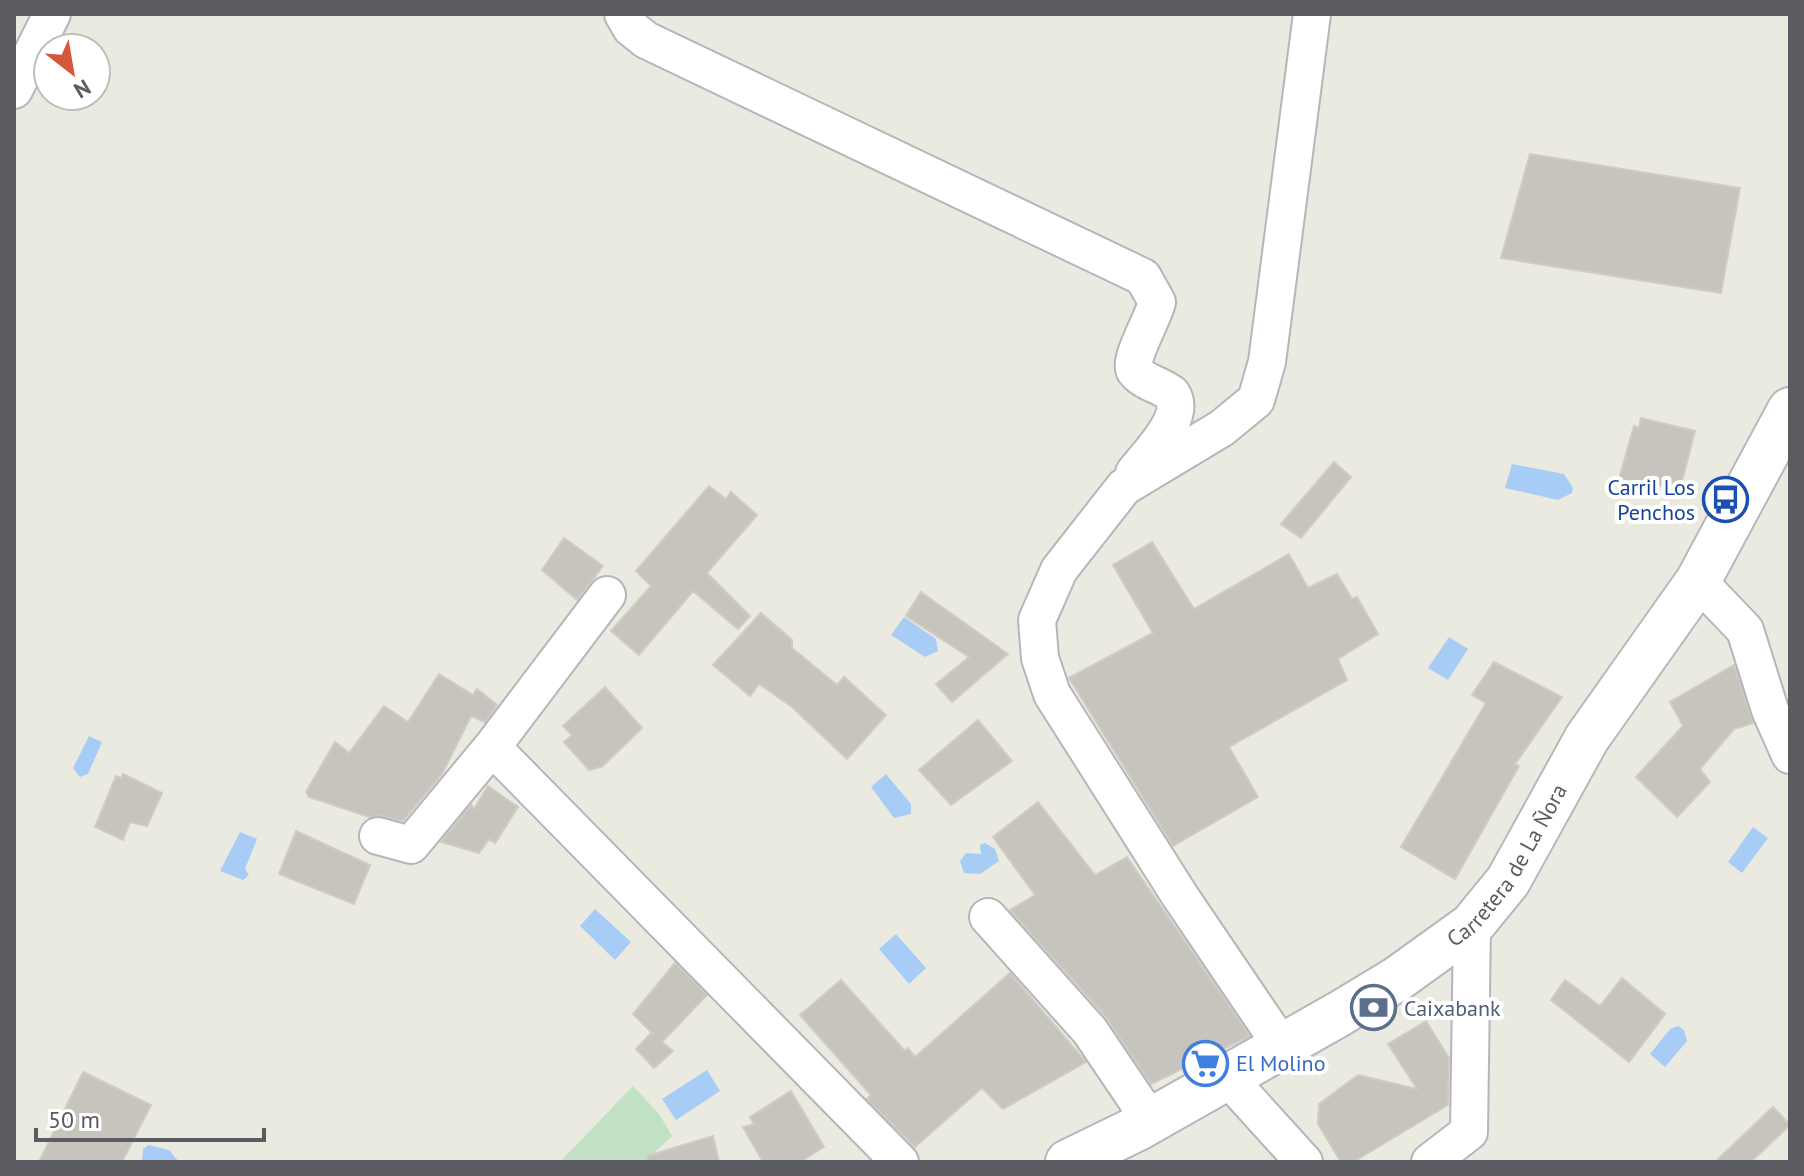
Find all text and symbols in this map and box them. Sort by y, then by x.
north arrow [32,32,112,112]
text: N [69,73,96,105]
place label: Carril Los Penchos [1608,473,1695,526]
bus stop icon: Carril Los Penchos [1702,476,1750,524]
street label: Carretera de La Ñora [1441,779,1573,953]
bank icon: Caixabank [1349,984,1397,1032]
place label: Caixabank [1404,994,1501,1022]
supermarket icon: El Molino [1181,1039,1229,1087]
place label: El Molino [1236,1049,1325,1077]
scale bar [36,1092,264,1142]
text: 50 m [48,1104,100,1135]

